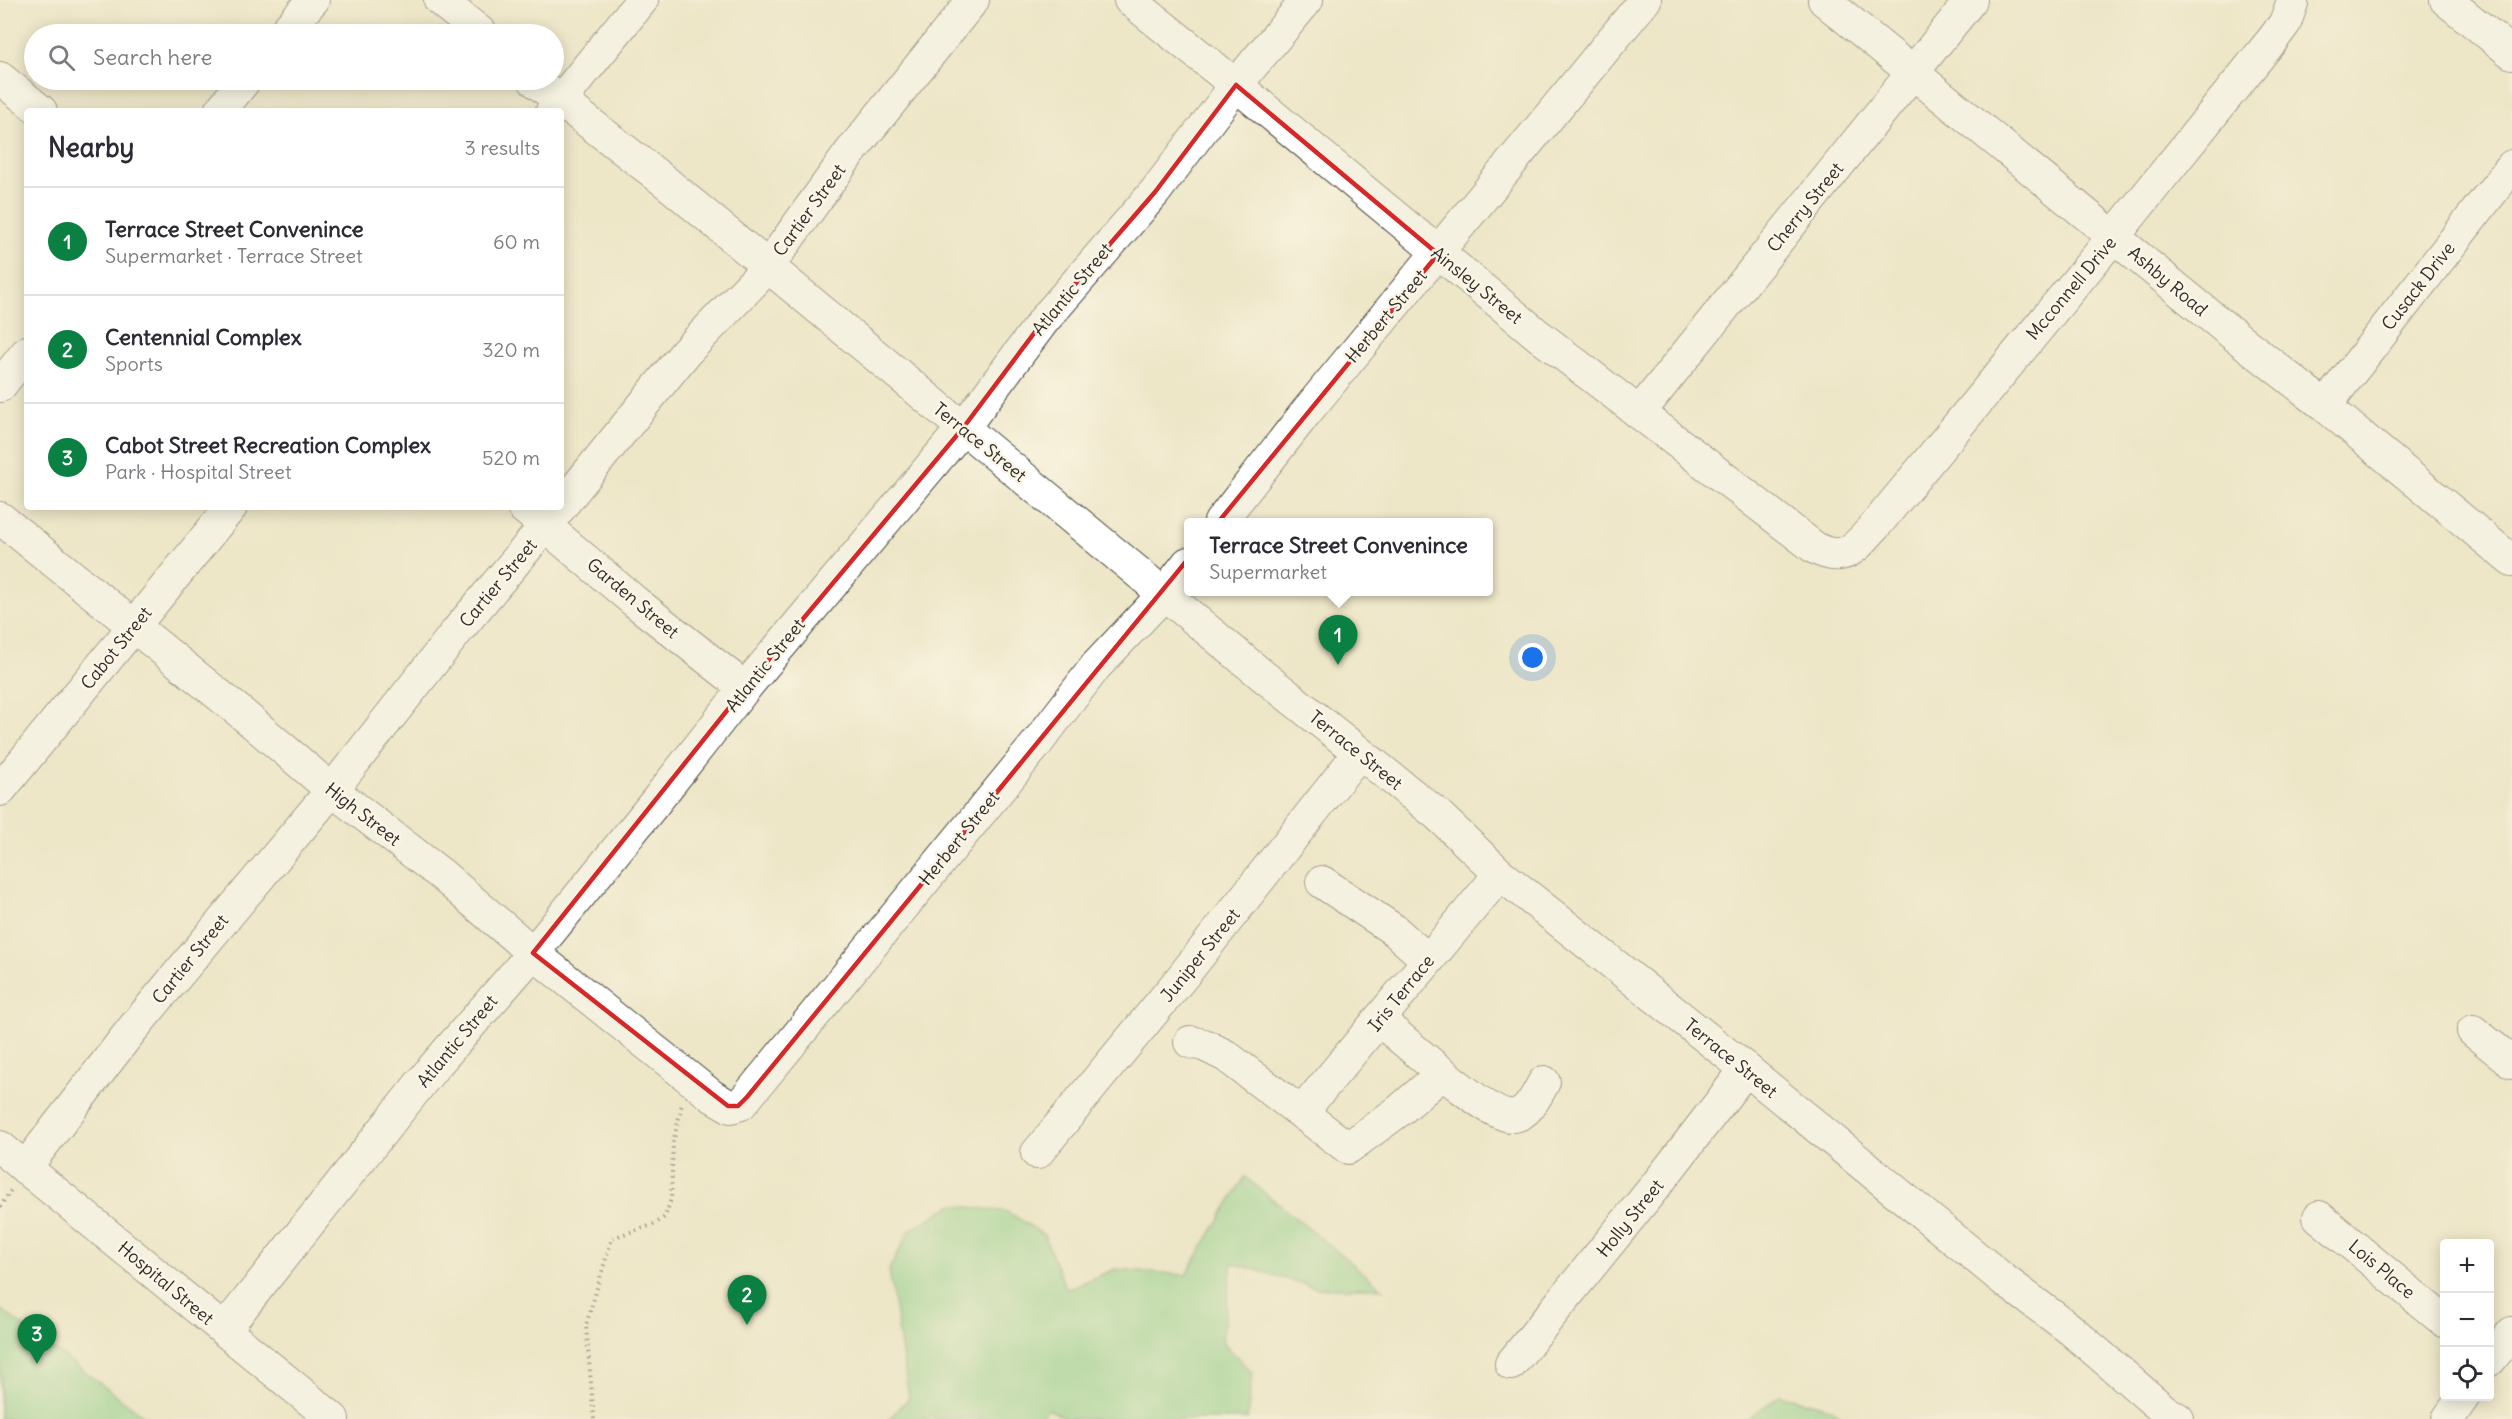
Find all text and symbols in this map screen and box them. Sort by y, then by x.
search box [24,24,564,90]
icon: search [45,41,78,74]
text: Search here [93,43,212,71]
text: Nearby [48,131,134,164]
text: 3 results [464,135,540,160]
street label: Cherry Street [1762,157,1848,257]
street label: Cartier Street [768,159,850,261]
text: Terrace Street Convenince [105,215,364,243]
text: 1 [64,229,71,254]
text: 60 m [493,229,540,254]
street label: Mcconnell Drive [2021,232,2121,344]
street label: Cusack Drive [2376,237,2460,335]
street label: Atlantic Street [1027,238,1117,340]
street label: Ainsley Street [1427,241,1527,329]
street label: Ashby Road [2124,241,2213,321]
text: Supermarket · Terrace Street [105,243,363,268]
street label: Herbert Street [1340,264,1432,368]
text: Centennial Complex [105,323,302,351]
text: 2 [62,337,73,362]
text: 320 m [482,337,540,362]
text: Sports [105,351,163,376]
street label: Terrace Street [929,397,1031,487]
text: Cabot Street Recreation Complex [105,431,431,459]
text: 3 [62,445,73,470]
text: 520 m [482,445,540,470]
text: Park · Hospital Street [105,459,292,484]
popup [1184,518,1493,596]
text: Terrace Street Convenince [1209,531,1468,559]
street label: Cartier Street [454,534,542,632]
street label: Garden Street [582,553,684,643]
text: Supermarket [1209,559,1327,584]
street label: Cabot Street [76,602,156,694]
street label: Atlantic Street [720,614,810,716]
pin: 1 [1318,616,1358,665]
your location [1518,643,1547,672]
street label: Terrace Street [1305,705,1407,795]
street label: High Street [321,777,405,851]
street label: Herbert Street [914,786,1004,890]
street label: Juniper Street [1155,904,1245,1006]
street label: Cartier Street [147,909,233,1009]
street label: Iris Terrace [1363,950,1439,1036]
street label: Atlantic Street [412,990,502,1092]
street label: Terrace Street [1680,1013,1782,1103]
street label: Holly Street [1592,1174,1668,1262]
street label: Lois Place [2344,1235,2420,1303]
street label: Hospital Street [113,1236,219,1330]
map controls [2440,1239,2494,1401]
button: + [2440,1239,2494,1293]
pin: 2 [728,1276,766,1325]
button: − [2440,1293,2494,1347]
pin: 3 [18,1314,57,1364]
button: locate [2440,1347,2494,1401]

